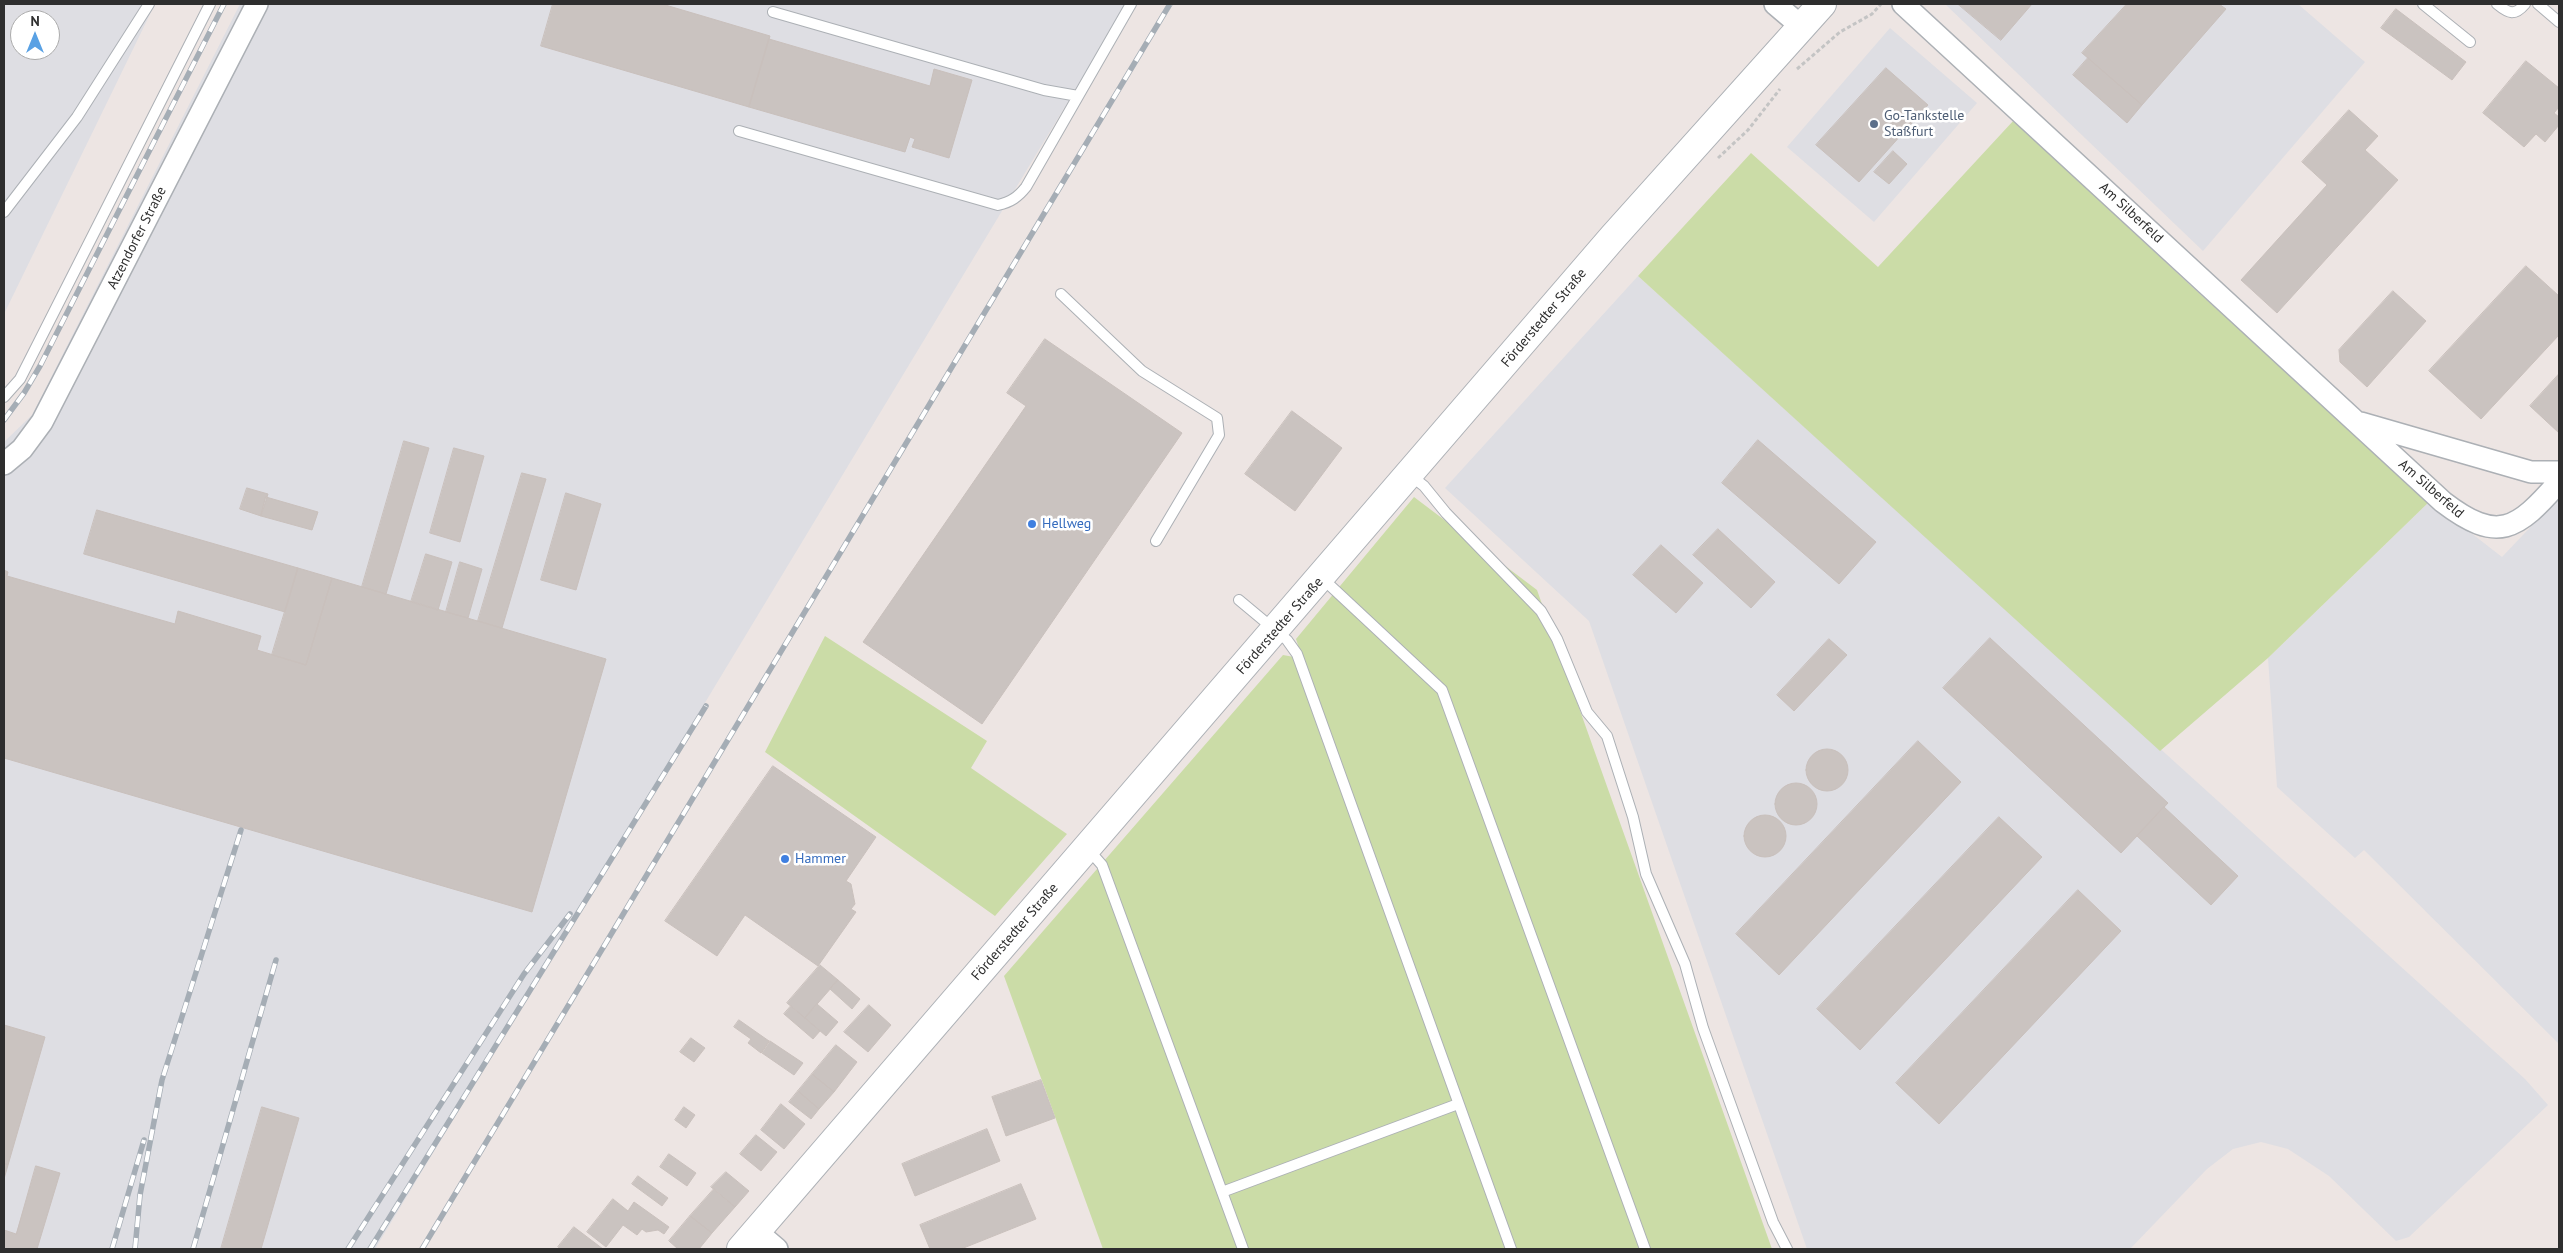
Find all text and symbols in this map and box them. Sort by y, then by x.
north arrow [10,10,60,60]
text: N [30,12,40,30]
place label: Go-Tankstelle Staßfurt [1884,108,1964,140]
marker: Go-Tankstelle Staßfurt [1868,118,1880,130]
street label: Am Silberfeld [2096,179,2166,247]
street label: Atzendorfer Straße [104,184,170,292]
street label: Förderstedter Straße [1498,265,1590,371]
street label: Am Silberfeld [2395,456,2467,522]
place label: Hellweg [1042,516,1091,532]
marker: Hellweg [1026,518,1038,530]
street label: Förderstedter Straße [1233,574,1327,678]
place label: Hammer [795,851,846,867]
marker: Hammer [779,853,791,865]
street label: Förderstedter Straße [968,880,1062,984]

